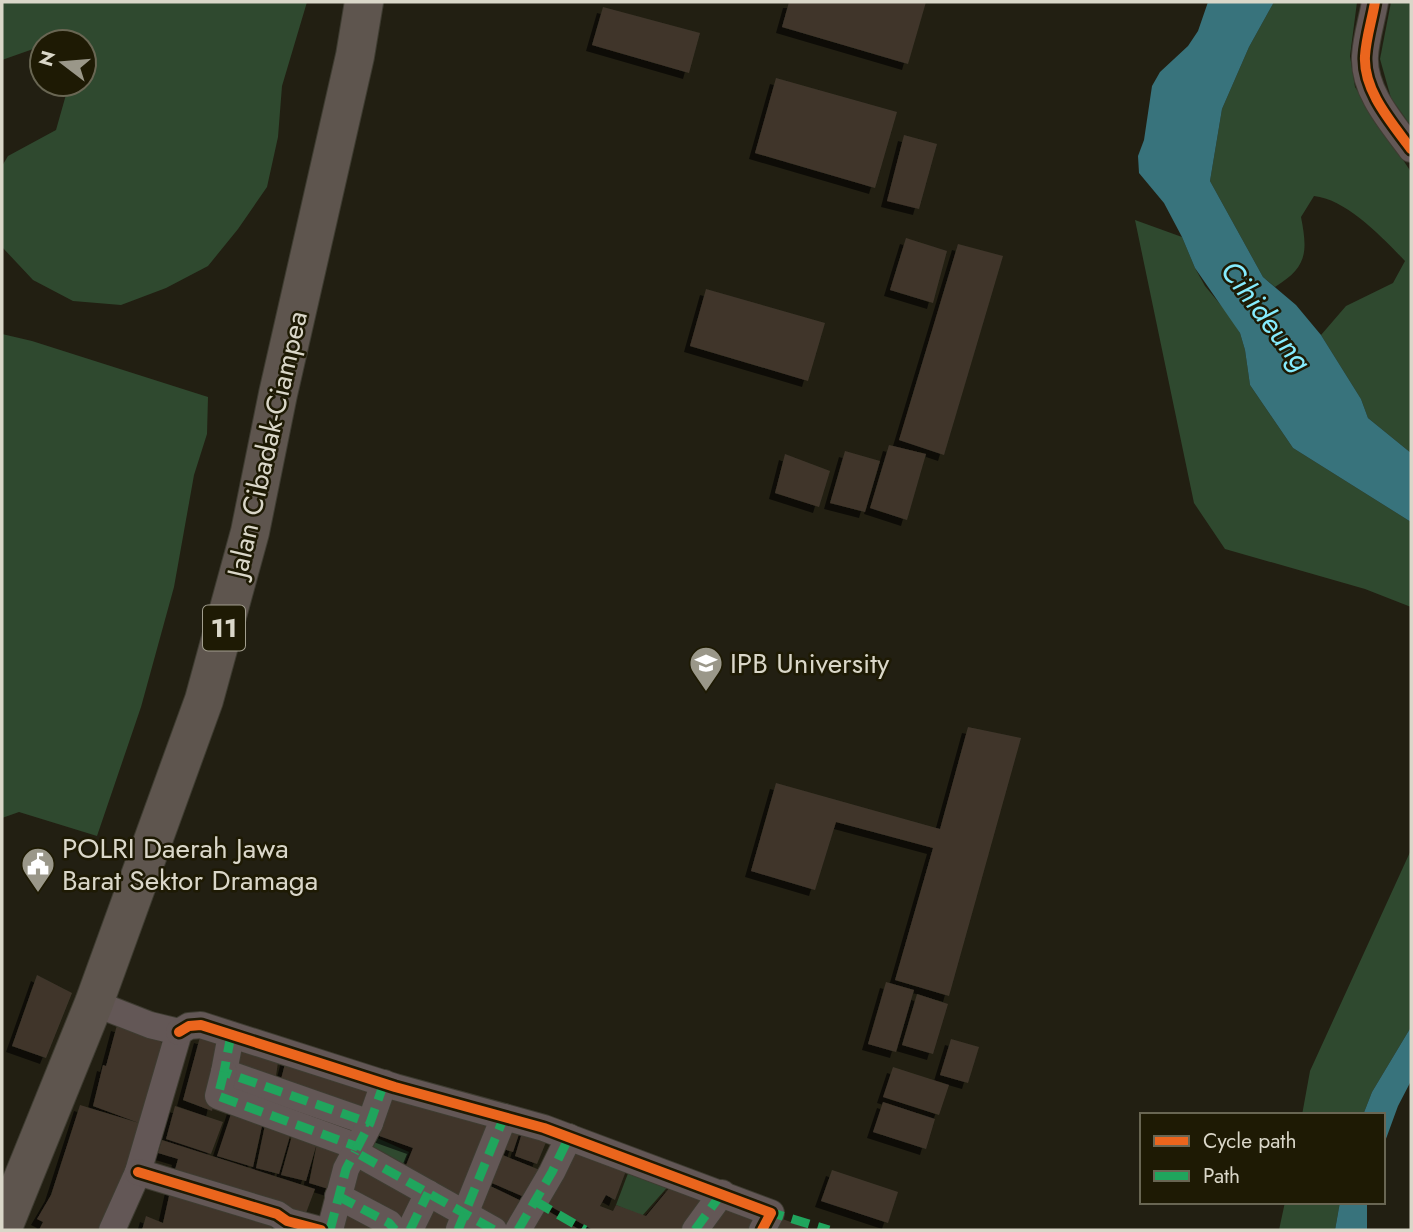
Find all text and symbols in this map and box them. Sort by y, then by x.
north arrow [28,28,98,98]
text: N [32,47,62,69]
water label: Cihideung [1210,251,1323,381]
street label: Jalan Cibadak-Ciampea [216,307,318,585]
road number: 11 [203,606,245,650]
place label: IPB University [730,643,890,684]
school or university icon: IPB University [687,644,725,693]
place label: POLRI Daerah Jawa Barat Sektor Dramaga [62,828,318,901]
public building icon: POLRI Daerah Jawa Barat Sektor Dramaga [19,845,57,894]
legend [1140,1113,1385,1204]
text: Cycle path [1203,1126,1296,1156]
text: Path [1203,1161,1240,1191]

